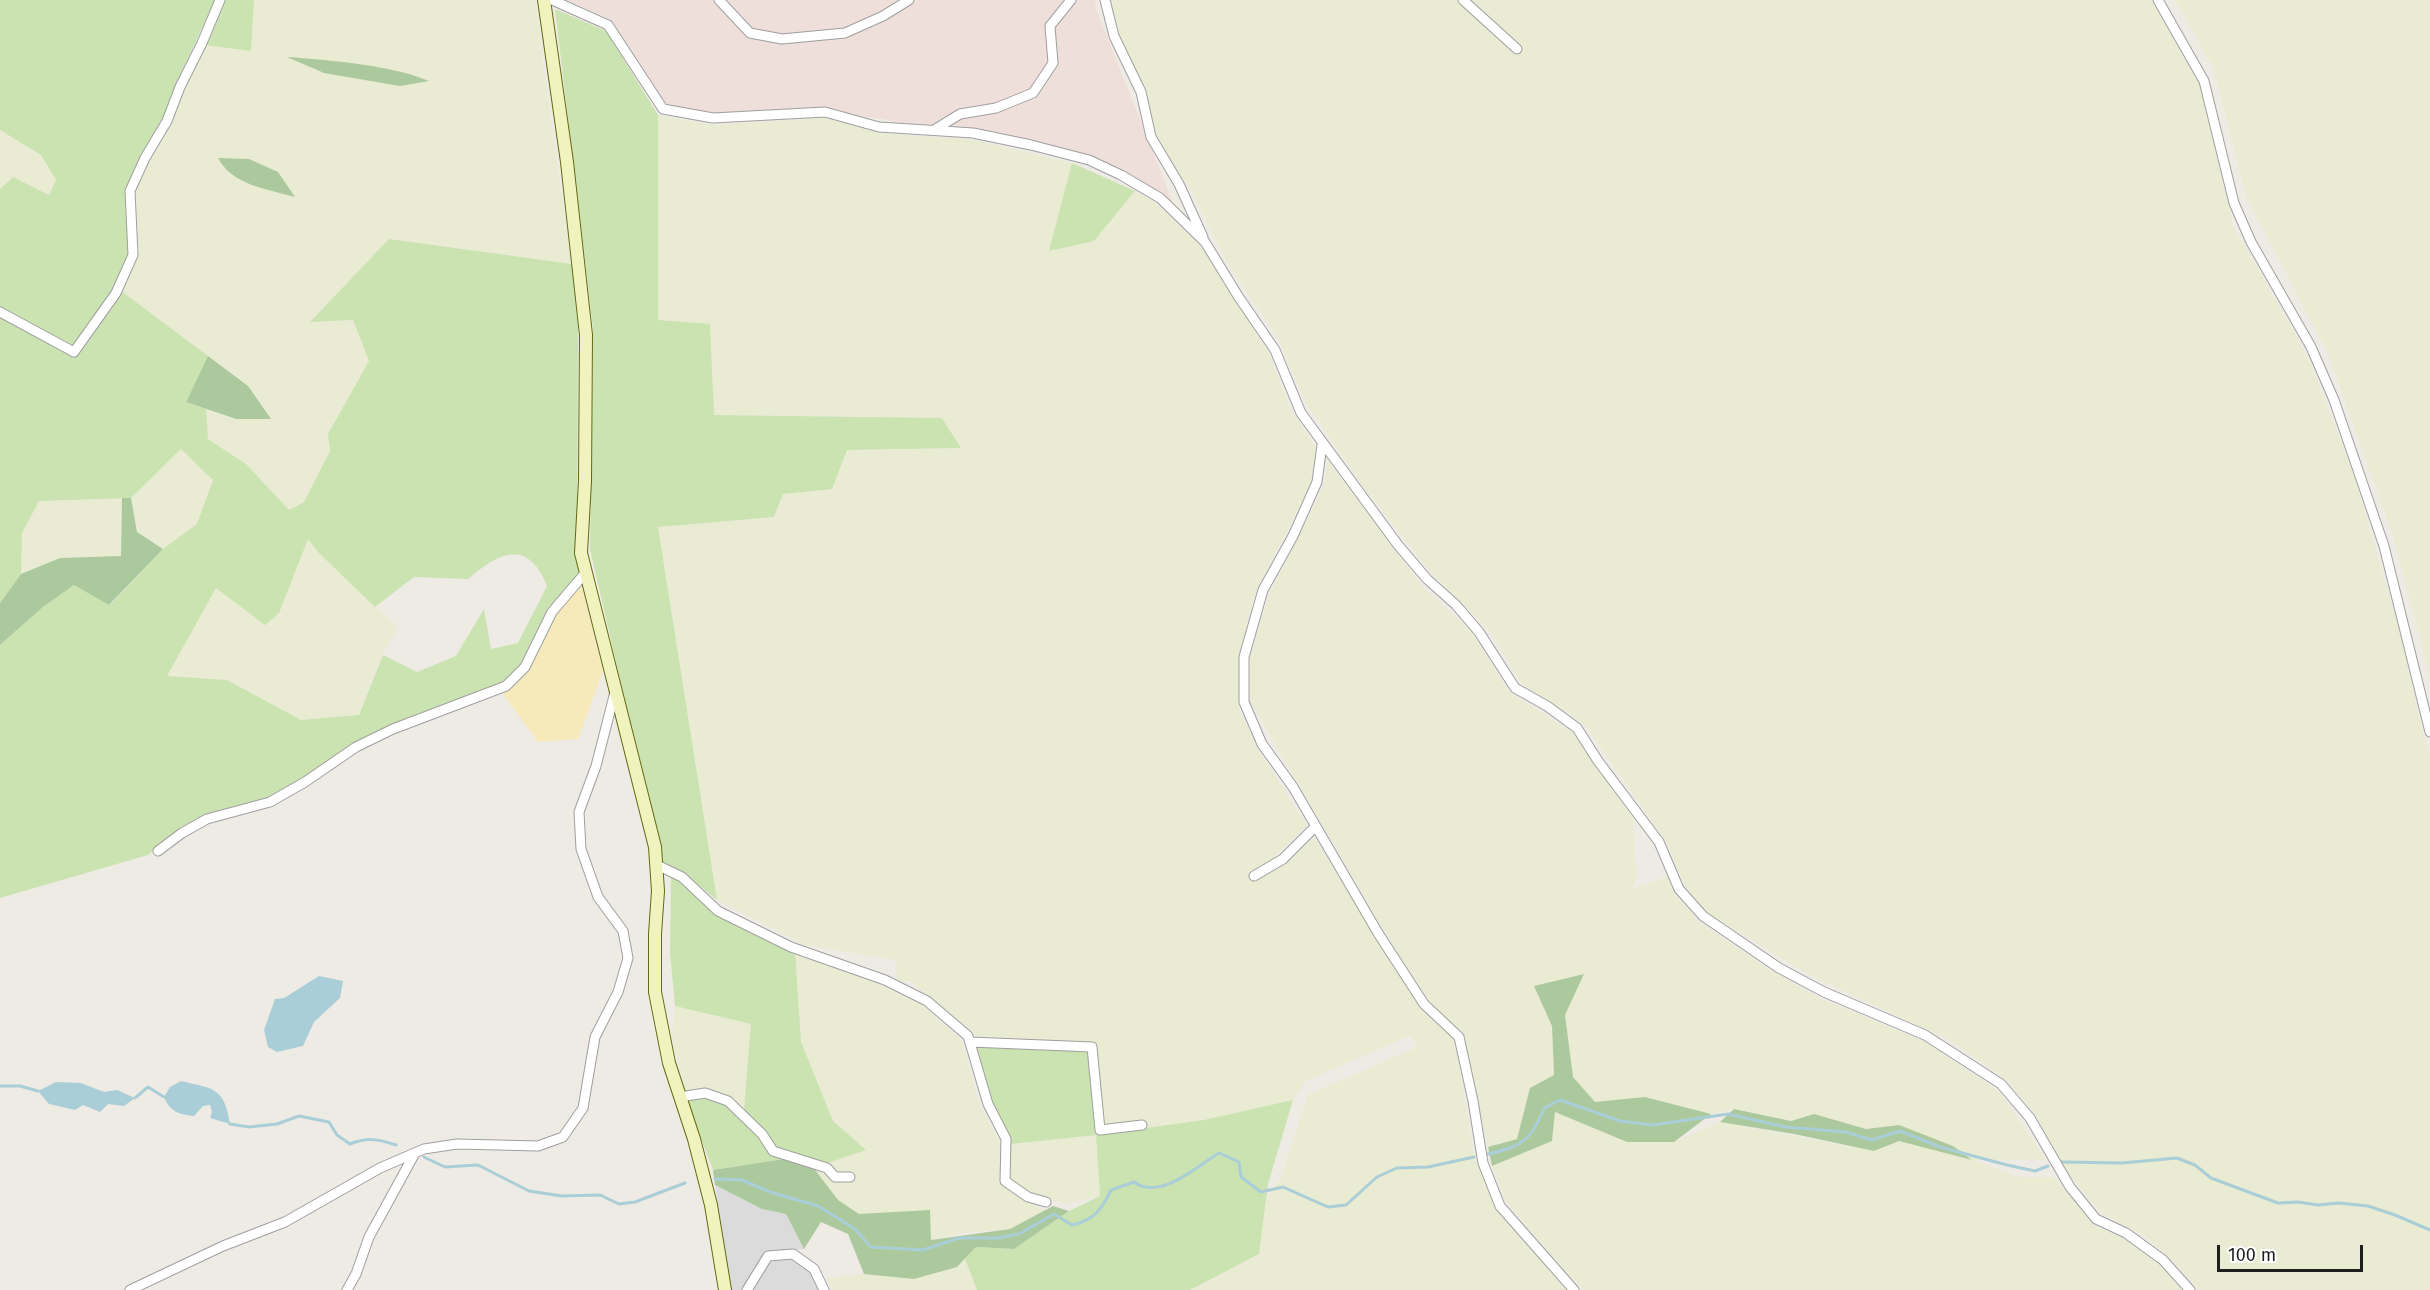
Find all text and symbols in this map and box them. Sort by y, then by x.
scale bar [2220,1233,2366,1271]
text: 100 m [2228,1244,2276,1266]

